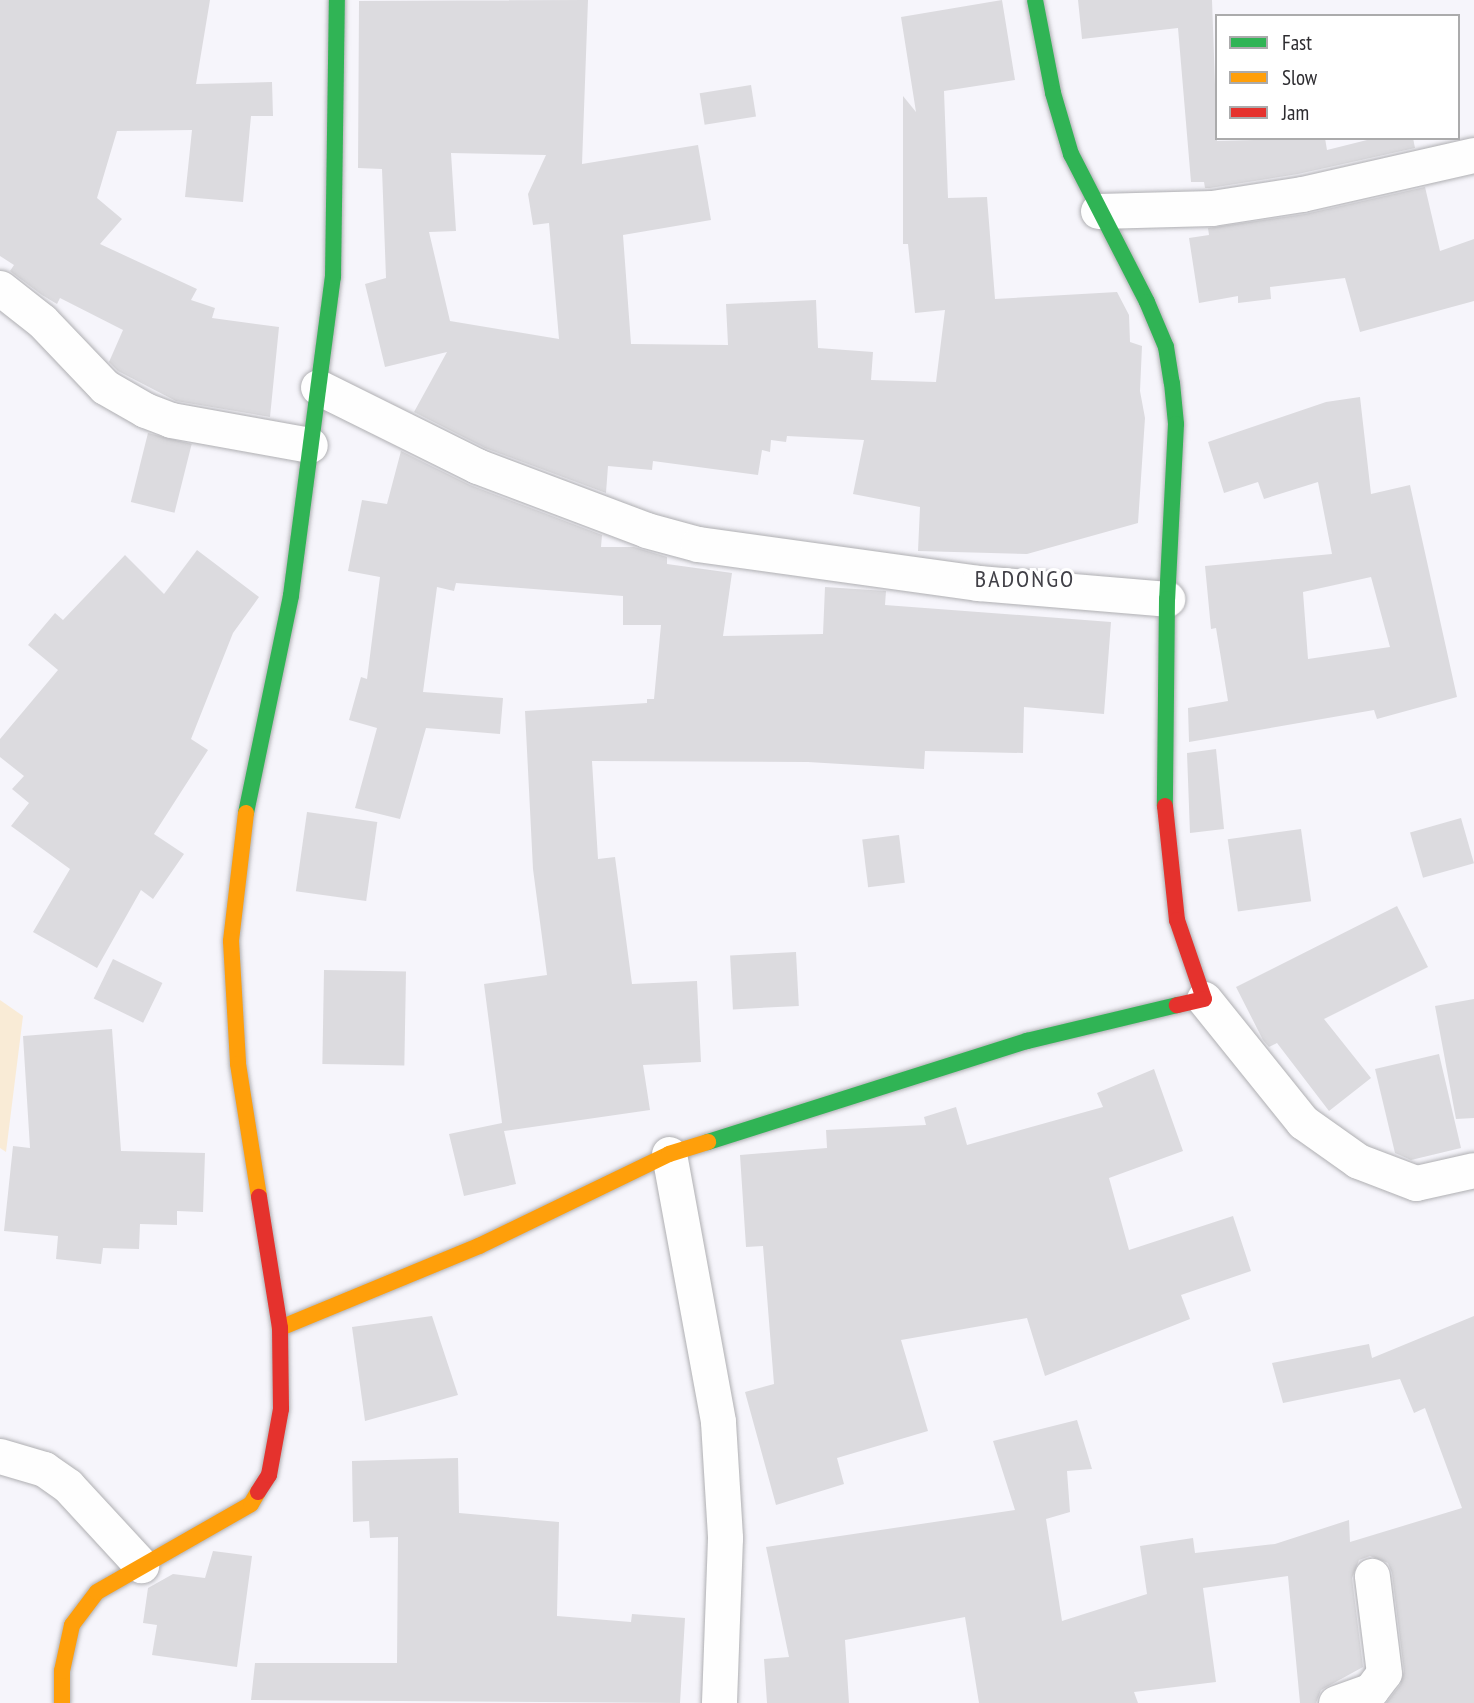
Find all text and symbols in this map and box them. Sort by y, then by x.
legend [1215,14,1460,140]
text: Fast [1282,29,1312,56]
text: Slow [1282,64,1317,91]
text: Jam [1282,99,1309,126]
district label: BADONGO [976,565,1074,593]

